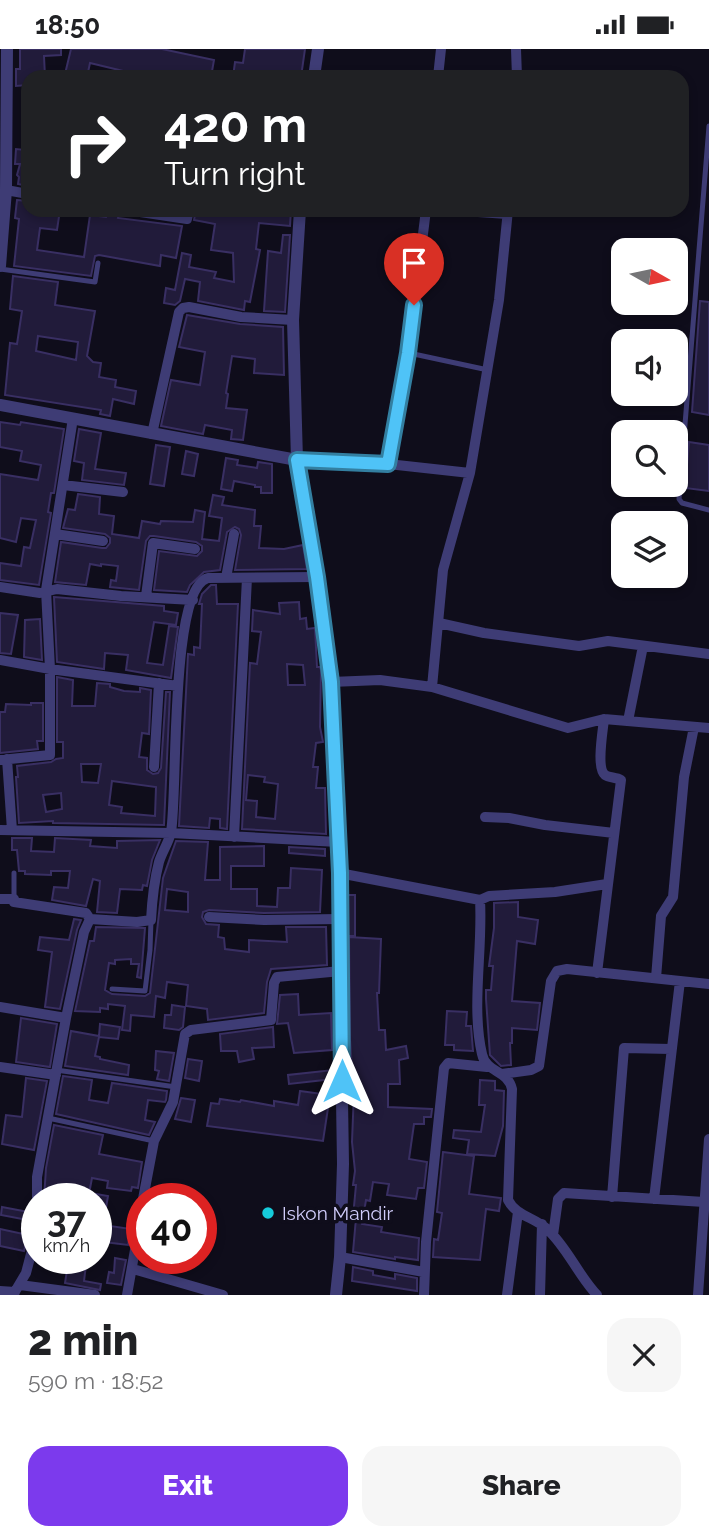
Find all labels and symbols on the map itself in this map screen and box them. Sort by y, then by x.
pin [384,233,444,305]
north arrow [611,238,688,315]
position arrow [305,1044,379,1118]
speed limit sign: 40 [126,1183,217,1274]
place label: Iskon Mandir [282,1202,394,1224]
marker: Iskon Mandir [260,1205,276,1221]

